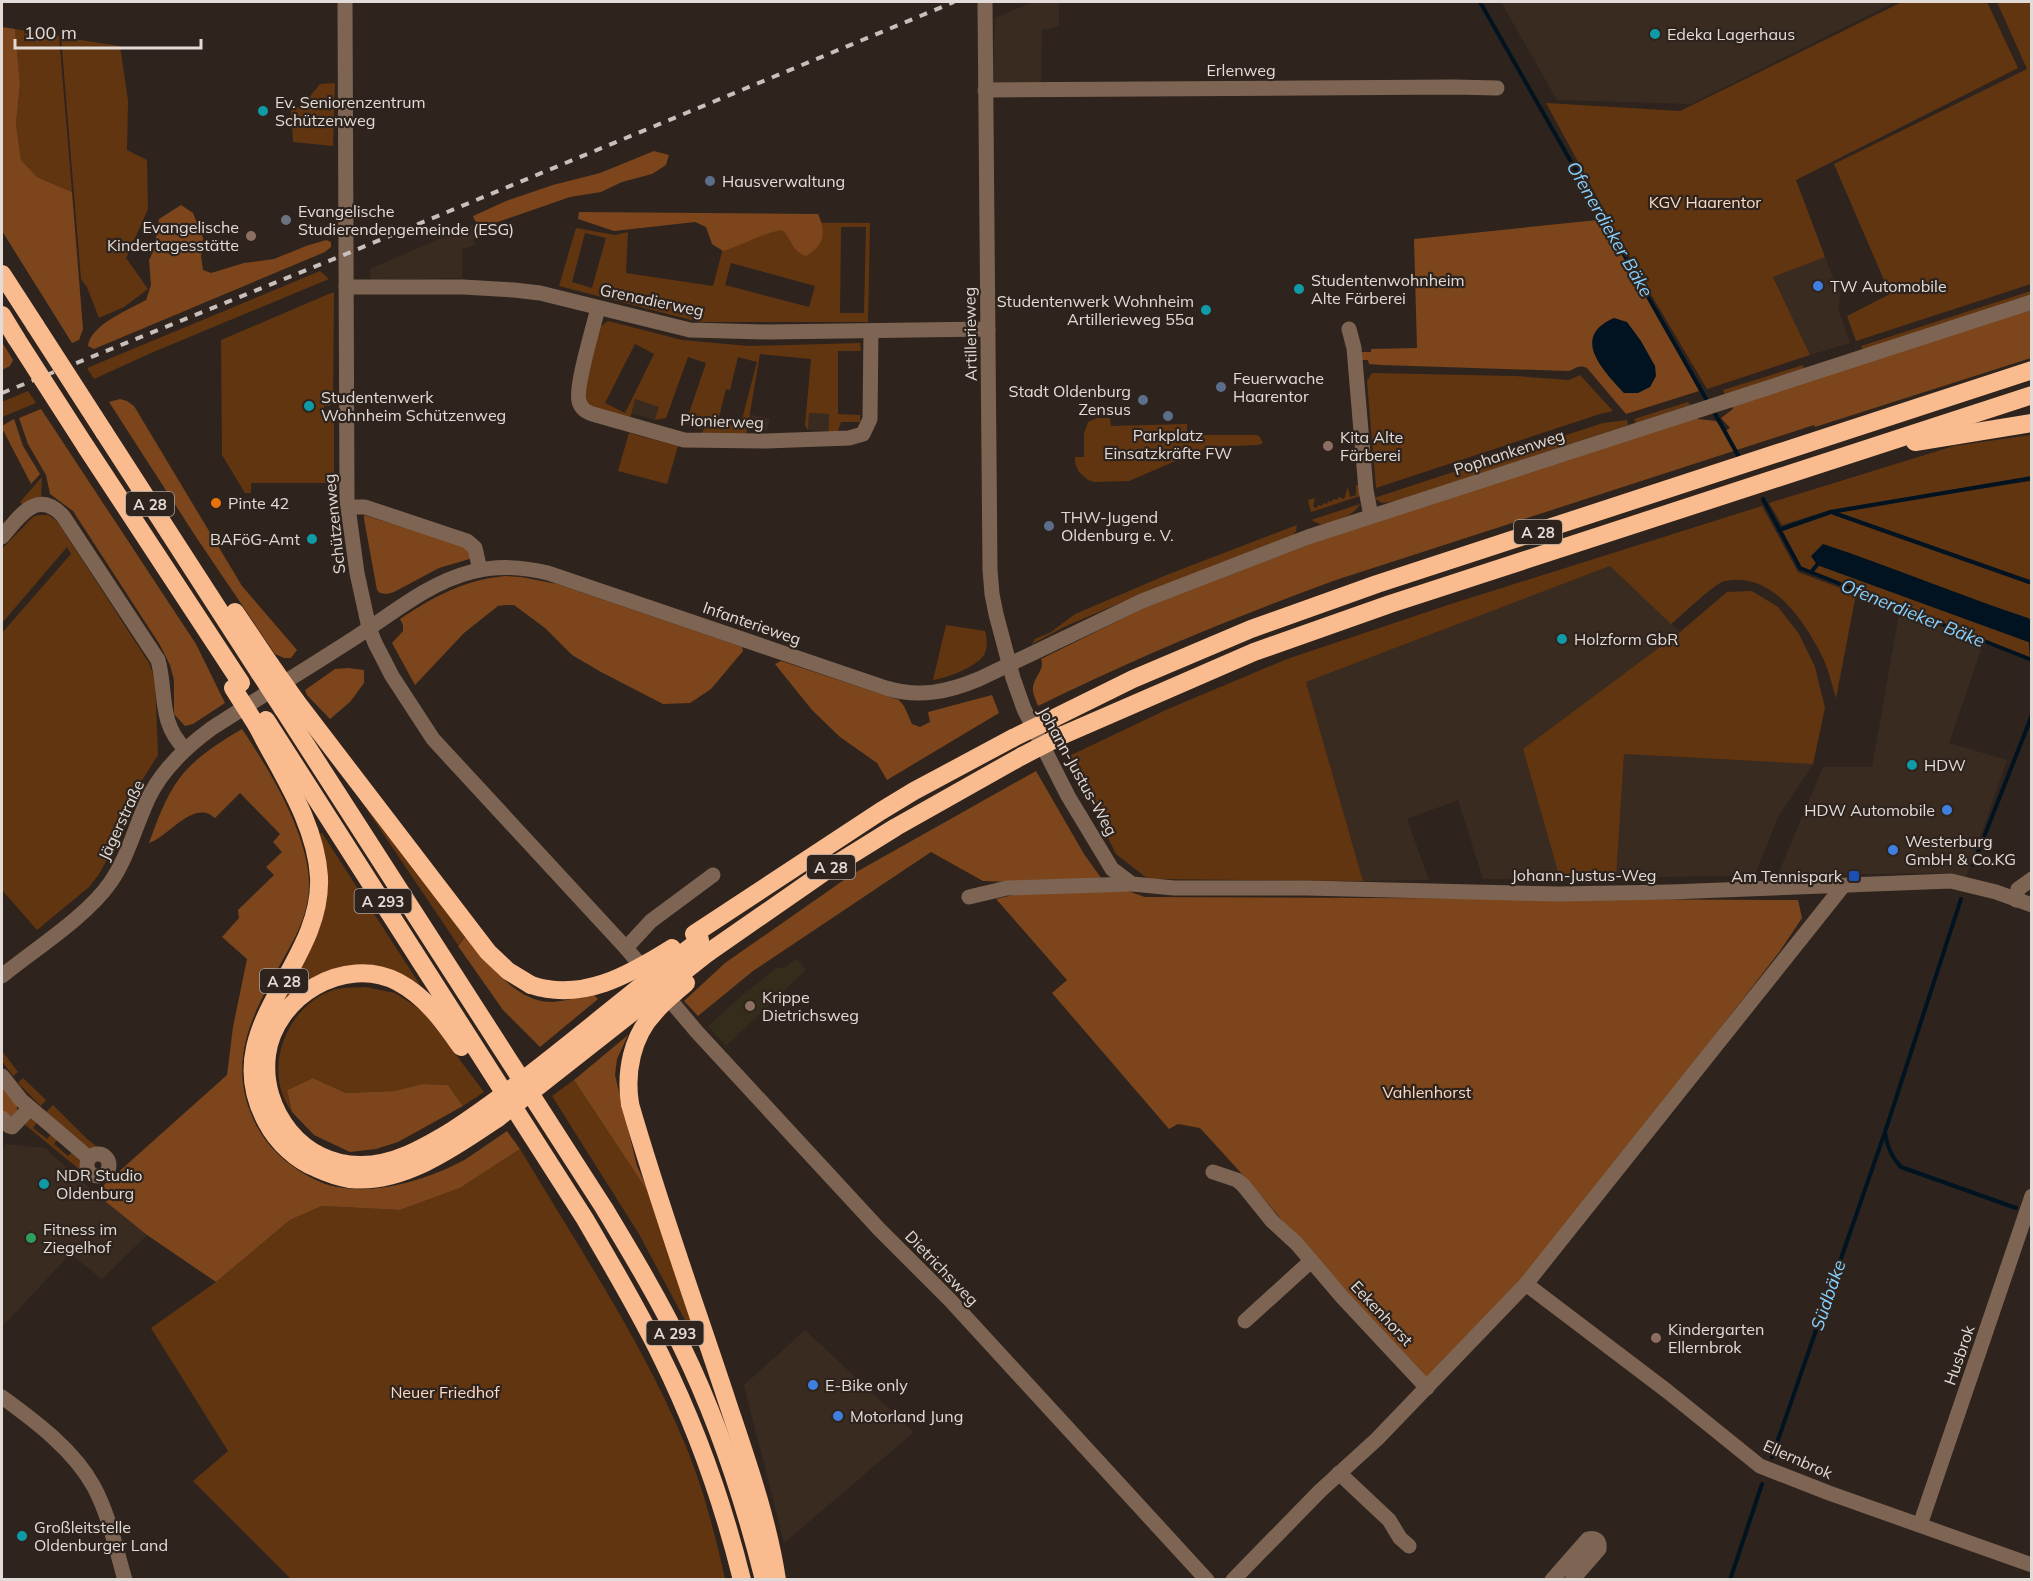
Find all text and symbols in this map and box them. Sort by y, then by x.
scale bar [15,12,201,50]
text: 100 m [24,21,77,44]
place label: Edeka Lagerhaus [1667,24,1795,44]
marker: Edeka Lagerhaus [1648,27,1662,41]
street label: Erlenweg [1206,60,1276,80]
place label: Ev. Seniorenzentrum Schützenweg [275,92,426,130]
marker: Ev. Seniorenzentrum Schützenweg [256,104,270,118]
water label: Ofenerdieker Bäke [1562,157,1658,301]
place label: Hausverwaltung [722,171,845,191]
marker: Hausverwaltung [703,174,717,188]
park label: KGV Haarentor [1649,192,1761,212]
place label: Evangelische Studierendengemeinde (ESG) [298,201,514,239]
marker: Evangelische Studierendengemeinde (ESG) [279,213,293,227]
place label: Evangelische Kindertagesstätte [107,217,239,255]
marker: Evangelische Kindertagesstätte [244,229,258,243]
place label: Studentenwohnheim Alte Färberei [1311,270,1465,308]
place label: TW Automobile [1830,276,1947,296]
street label: Grenadierweg [598,279,706,321]
marker: TW Automobile [1811,279,1825,293]
marker: Studentenwohnheim Alte Färberei [1292,282,1306,296]
street label: Artillerieweg [959,287,981,381]
place label: Studentenwerk Wohnheim Artillerieweg 55a [997,291,1194,329]
marker: Studentenwerk Wohnheim Artillerieweg 55a [1199,303,1213,317]
place label: Feuerwache Haarentor [1233,368,1324,406]
marker: Feuerwache Haarentor [1214,380,1228,394]
place label: Stadt Oldenburg Zensus [1008,381,1131,419]
place label: Studentenwerk Wohnheim Schützenweg [321,387,506,425]
marker: Stadt Oldenburg Zensus [1136,393,1150,407]
marker: Studentenwerk Wohnheim Schützenweg [302,399,316,413]
marker: Parkplatz Einsatzkräfte FW [1161,409,1175,423]
street label: Pionierweg [680,410,764,432]
place label: Parkplatz Einsatzkräfte FW [1104,425,1232,463]
street label: Pophankenweg [1451,425,1567,479]
place label: Kita Alte Färberei [1340,427,1403,465]
marker: Kita Alte Färberei [1321,439,1335,453]
street label: Schützenweg [319,473,349,575]
road number: A 28 [126,492,174,516]
place label: Pinte 42 [228,493,289,513]
marker: Pinte 42 [209,496,223,510]
place label: THW-Jugend Oldenburg e. V. [1061,507,1174,545]
marker: THW-Jugend Oldenburg e. V. [1042,519,1056,533]
road number: A 28 [1514,520,1562,544]
place label: BAFöG-Amt [210,529,300,549]
marker: BAFöG-Amt [305,532,319,546]
water label: Ofenerdieker Bäke [1838,574,1988,652]
street label: Infanterieweg [700,597,804,649]
place label: Holzform GbR [1574,629,1678,649]
marker: Holzform GbR [1555,632,1569,646]
street label: Johann-Justus-Weg [1034,703,1122,839]
place label: HDW [1924,755,1966,775]
marker: HDW [1905,758,1919,772]
street label: Jägerstraße [94,777,148,863]
place label: HDW Automobile [1804,800,1935,820]
marker: HDW Automobile [1940,803,1954,817]
place label: Westerburg GmbH & Co.KG [1905,831,2016,869]
marker: Westerburg GmbH & Co.KG [1886,843,1900,857]
road number: A 28 [807,855,855,879]
street label: Johann-Justus-Weg [1512,865,1656,885]
place label: Am Tennispark [1731,866,1843,886]
marker: Am Tennispark [1847,869,1861,883]
road number: A 293 [354,889,412,913]
road number: A 28 [260,969,308,993]
place label: Krippe Dietrichsweg [762,987,859,1025]
marker: Krippe Dietrichsweg [743,999,757,1013]
park label: Vahlenhorst [1383,1082,1472,1102]
place label: NDR Studio Oldenburg [56,1165,142,1203]
marker: NDR Studio Oldenburg [37,1177,51,1191]
place label: Fitness im Ziegelhof [43,1219,117,1257]
street label: Dietrichsweg [901,1226,983,1310]
marker: Fitness im Ziegelhof [24,1231,38,1245]
water label: Südbäke [1805,1257,1851,1333]
street label: Eekenhorst [1347,1276,1417,1350]
place label: Kindergarten Ellernbrok [1668,1319,1764,1357]
road number: A 293 [646,1321,704,1345]
street label: Husbrok [1939,1322,1979,1388]
marker: Kindergarten Ellernbrok [1649,1331,1663,1345]
place label: E-Bike only [825,1375,908,1395]
marker: E-Bike only [806,1378,820,1392]
park label: Neuer Friedhof [390,1382,500,1402]
place label: Motorland Jung [850,1406,963,1426]
marker: Motorland Jung [831,1409,845,1423]
street label: Ellernbrok [1760,1435,1836,1483]
place label: Großleitstelle Oldenburger Land [34,1517,168,1555]
marker: Großleitstelle Oldenburger Land [15,1529,29,1543]

